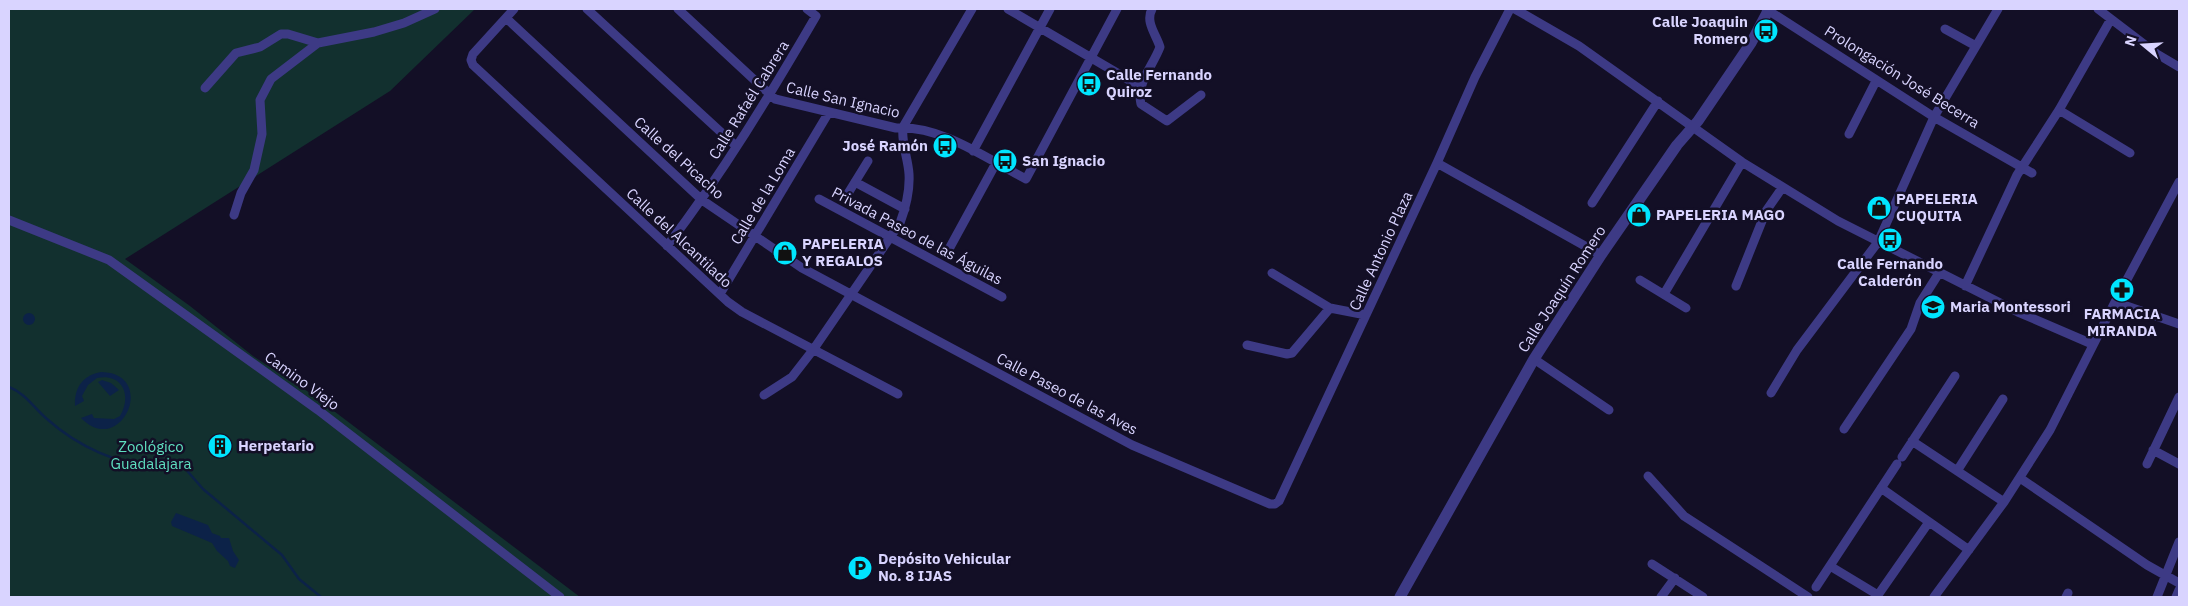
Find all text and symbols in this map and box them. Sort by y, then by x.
place label: Calle Joaquin Romero [1652,12,1748,48]
bus stop icon: Calle Joaquin Romero [1753,18,1779,44]
north arrow [2118,20,2168,70]
street label: Prolongación José Becerra [1821,21,1983,132]
text: N [2121,33,2141,49]
street label: Calle Rafaél Cabrera [704,37,793,163]
place label: Calle Fernando Quiroz [1106,65,1212,101]
bus stop icon: Calle Fernando Quiroz [1076,71,1102,97]
street label: Calle San Ignacio [784,77,902,122]
street label: Calle del Picacho [630,112,728,203]
bus stop icon: José Ramón [932,133,958,159]
place label: José Ramón [842,136,928,155]
street label: Calle de la Loma [726,144,799,248]
bus stop icon: San Ignacio [992,148,1018,174]
place label: San Ignacio [1022,151,1105,170]
street label: Privada Paseo de las Águilas [829,182,1006,289]
street label: Calle del Alcantilado [623,184,736,292]
street label: Calle Antonio Plaza [1345,188,1416,313]
place label: PAPELERIA CUQUITA [1896,189,1978,225]
shop icon: PAPELERIA CUQUITA [1866,195,1892,221]
shop icon: PAPELERIA MAGO [1626,202,1652,228]
place label: PAPELERIA MAGO [1656,205,1785,224]
street label: Calle Joaquín Romero [1514,222,1610,356]
bus stop icon: Calle Fernando Calderón [1877,227,1903,253]
place label: PAPELERIA Y REGALOS [802,234,884,270]
shop icon: PAPELERIA Y REGALOS [772,240,798,266]
place label: Calle Fernando Calderón [1837,254,1943,290]
pharmacy icon: FARMACIA MIRANDA [2109,277,2135,303]
school or university icon: Maria Montessori [1920,294,1946,320]
place label: Maria Montessori [1950,297,2071,316]
place label: FARMACIA MIRANDA [2084,304,2160,340]
street label: Camino Viejo [261,347,343,414]
street label: Calle Paseo de las Aves [993,348,1141,439]
building icon: Herpetario [207,433,233,459]
place label: Herpetario [238,436,314,455]
park label: Zoológico Guadalajara [111,437,191,473]
place label: Depósito Vehicular No. 8 IJAS [878,549,1011,585]
parking icon: Depósito Vehicular No. 8 IJAS [847,555,873,581]

